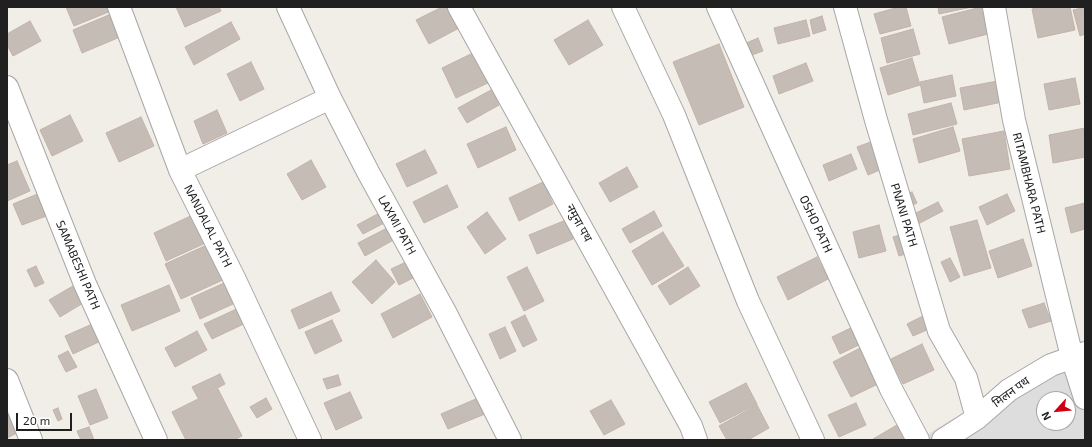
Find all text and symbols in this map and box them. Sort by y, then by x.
street label: RITAMBHARA PATH [1009,131,1049,235]
street label: PNANI PATH [888,181,920,249]
street label: NANDALAL PATH [181,182,235,270]
street label: LAXMI PATH [375,193,419,257]
street label: OSHO PATH [796,193,836,255]
street label: नमुना पथ [563,202,595,244]
street label: SAMABESHI PATH [53,218,103,312]
street label: मिलन पथ [990,374,1032,410]
north arrow [1036,391,1076,431]
scale bar [18,405,74,431]
text: N [1038,410,1053,423]
text: 20 m [23,413,50,427]

